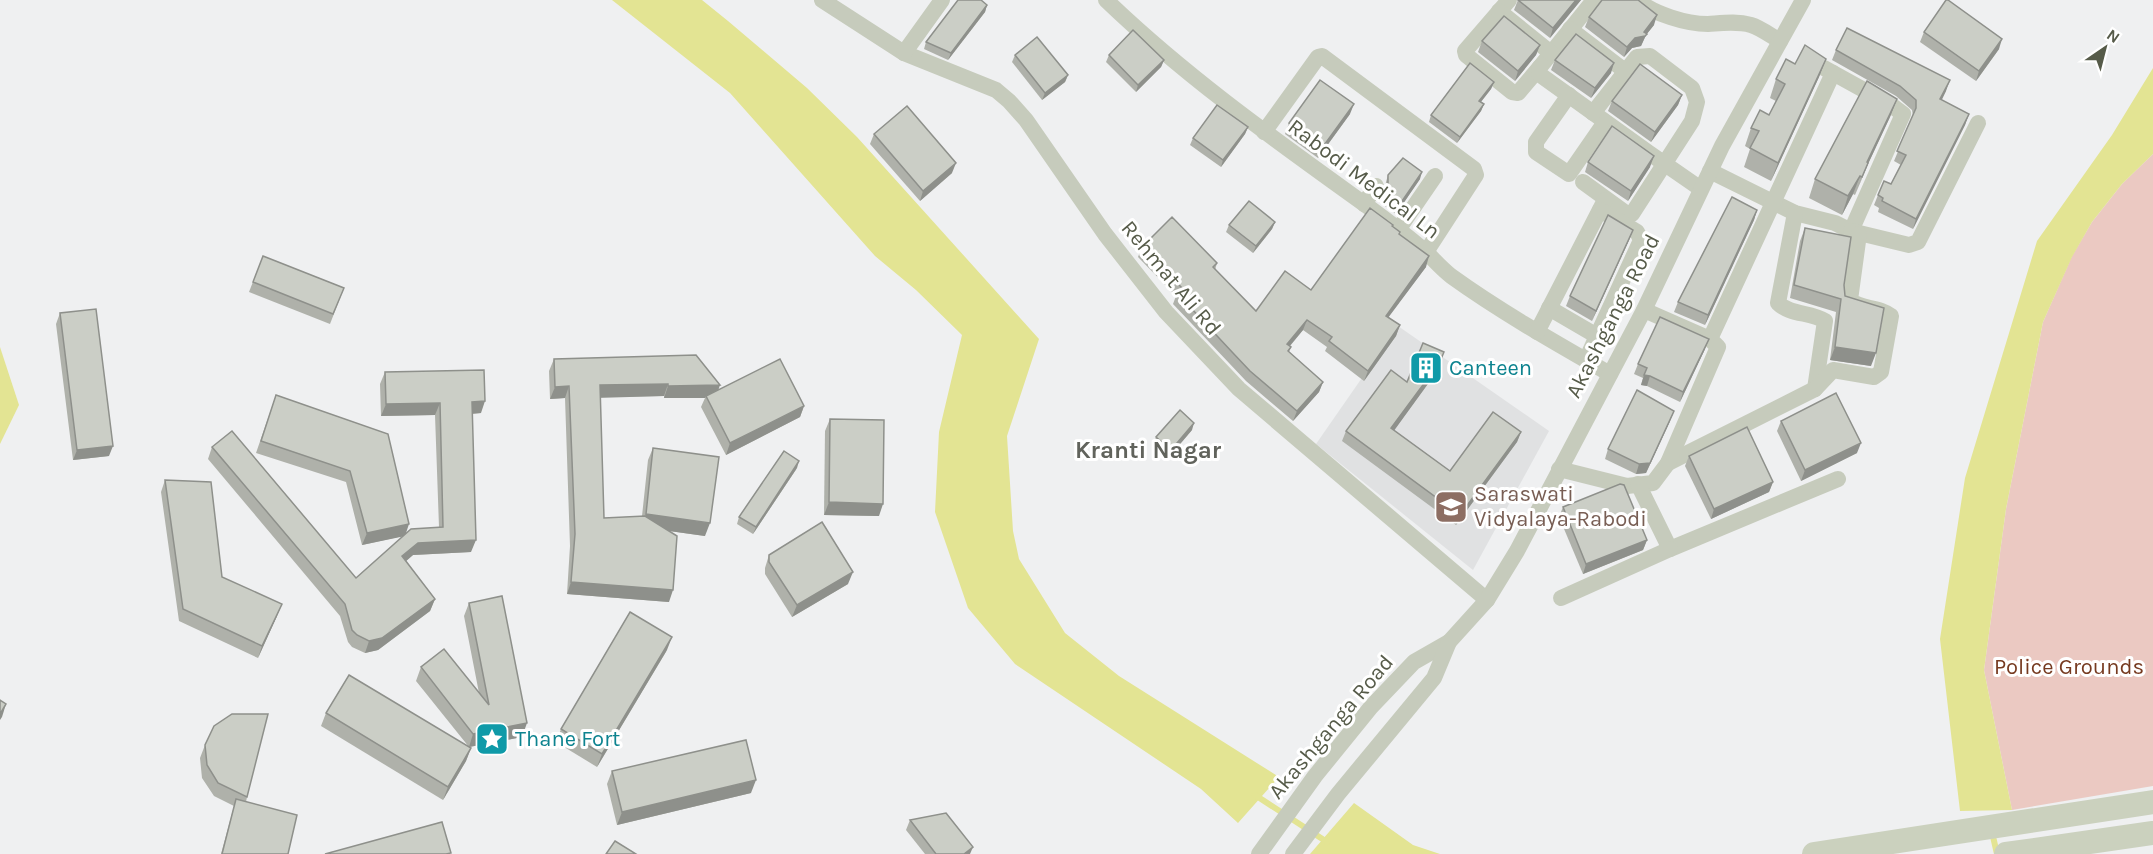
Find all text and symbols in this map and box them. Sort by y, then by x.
north arrow [2075,18,2135,78]
text: N [2103,25,2123,47]
street label: Rabodi Medical Ln [1283,113,1445,245]
street label: Rehmat Ali Rd [1116,216,1226,340]
street label: Akashganga Road [1561,230,1665,402]
building icon: Canteen [1408,350,1444,386]
place label: Canteen [1449,355,1532,381]
district label: Kranti Nagar [1075,436,1222,464]
place label: Saraswati Vidyalaya-Rabodi [1474,481,1647,532]
school or university icon: Saraswati Vidyalaya-Rabodi [1433,489,1469,525]
street label: Akashganga Road [1263,650,1399,804]
park label: Police Grounds [1994,654,2144,680]
place icon: Thane Fort [474,721,510,757]
place label: Thane Fort [515,726,620,752]

